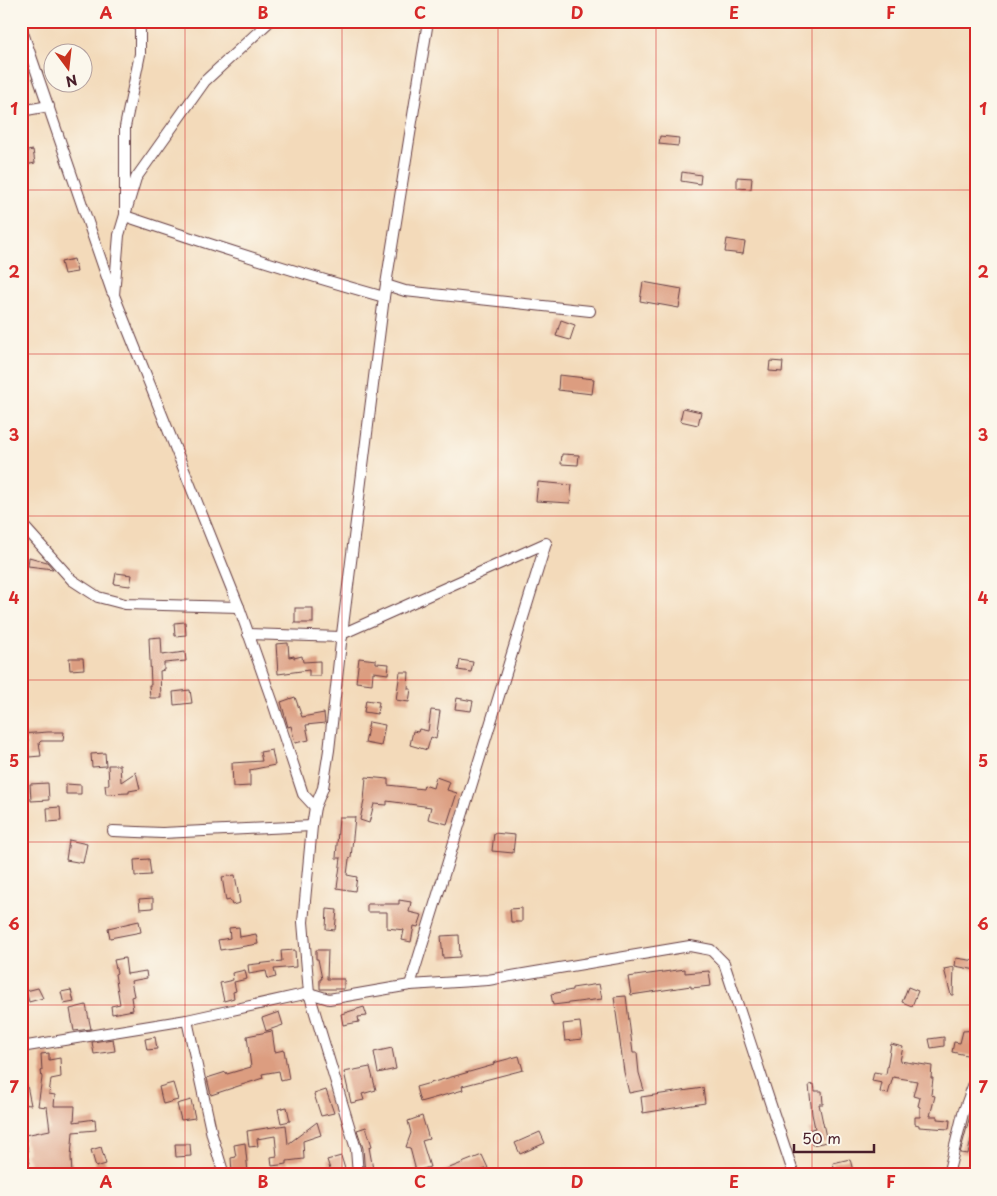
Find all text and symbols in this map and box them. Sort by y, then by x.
text: A [100,0,113,24]
text: B [258,0,269,24]
text: C [414,0,426,24]
text: D [571,0,583,24]
text: E [729,0,739,24]
text: F [886,0,896,24]
north arrow [42,42,92,92]
text: N [63,69,80,93]
text: 1 [10,96,18,120]
text: 1 [979,96,987,120]
text: 2 [8,259,20,283]
text: 2 [977,259,989,283]
text: 3 [9,422,19,446]
text: 3 [978,422,988,446]
text: 4 [9,585,20,609]
text: 4 [978,585,989,609]
text: 5 [9,748,19,772]
text: 5 [978,748,988,772]
text: 6 [8,911,20,935]
text: 6 [977,911,989,935]
text: 7 [9,1074,19,1098]
text: 7 [978,1074,988,1098]
scale bar [794,1121,874,1153]
text: 50 m [802,1126,841,1149]
text: A [100,1169,113,1193]
text: B [258,1169,269,1193]
text: C [414,1169,426,1193]
text: D [571,1169,583,1193]
text: E [729,1169,739,1193]
text: F [886,1169,896,1193]

